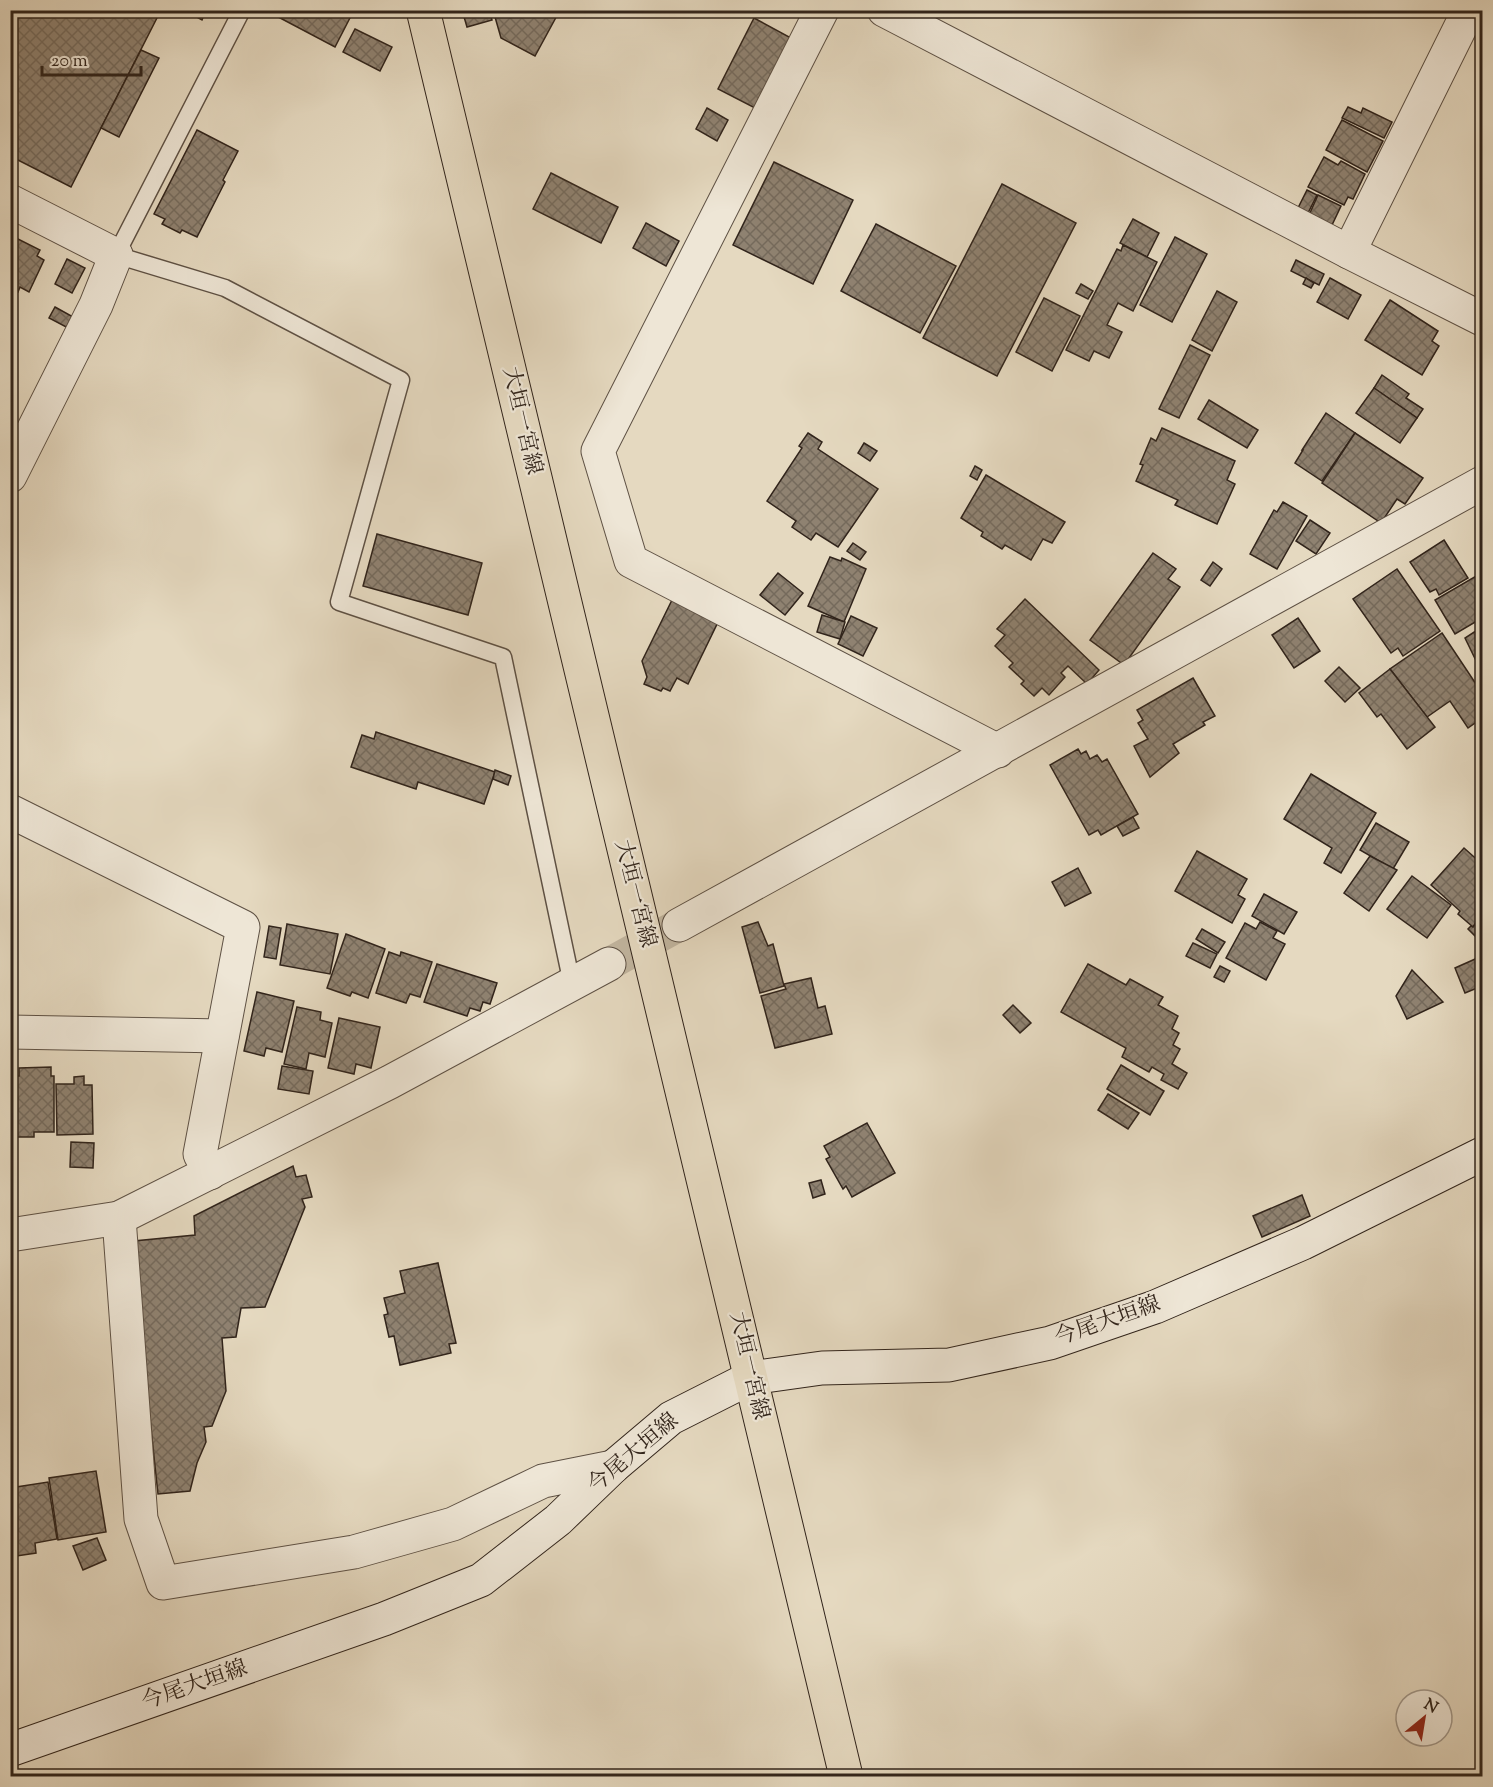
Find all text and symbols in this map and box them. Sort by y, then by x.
scale bar [42,39,141,77]
text: 20 m [51,49,88,75]
street label: 大垣一宮線 [493,364,549,478]
street label: 大垣一宮線 [605,837,663,951]
street label: 今尾大垣線 [1051,1289,1165,1355]
street label: 大垣一宮線 [720,1309,776,1423]
street label: 今尾大垣線 [582,1406,686,1502]
street label: 今尾大垣線 [138,1653,252,1719]
north arrow [1394,1688,1454,1748]
text: N [1419,1694,1442,1720]

